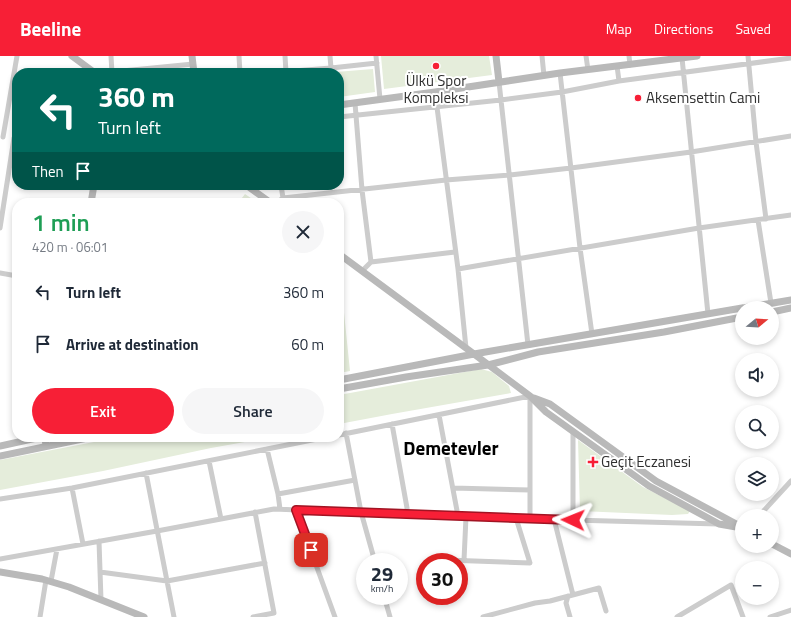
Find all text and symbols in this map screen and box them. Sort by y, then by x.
text: Beeline [20,14,81,43]
text: Map [606,18,632,39]
text: Directions [654,18,713,39]
text: Saved [735,18,771,39]
marker: Ülkü Spor Kompleksi [431,61,441,71]
place label: Ülkü Spor Kompleksi [403,69,469,109]
text: 360 m [98,75,175,118]
icon: left [32,84,84,136]
place label: Aksemsettin Cami [646,86,760,109]
marker: Aksemsettin Cami [633,93,643,103]
text: Turn left [98,114,161,141]
text: Then [32,160,64,183]
icon: arrive [72,160,94,182]
text: 1 min [32,204,90,240]
button: close [282,211,324,253]
text: 420 m · 06:01 [32,237,108,257]
icon: left [32,281,54,303]
text: Turn left [66,281,121,304]
text: 360 m [283,281,324,304]
north arrow [735,301,779,345]
map controls [735,301,779,605]
icon: arrive [32,333,54,355]
text: Arrive at destination [66,333,199,356]
text: 60 m [291,333,324,356]
button: sound [735,353,779,397]
button: Exit [32,388,174,434]
button: Share [182,388,324,434]
button: search [735,405,779,449]
district label: Demetevler [403,433,499,462]
place label: Geçit Eczanesi [601,450,691,473]
marker: Geçit Eczanesi [588,457,598,467]
button: layers [735,457,779,501]
position arrow [552,499,594,541]
button: + [735,509,779,553]
pin [294,533,328,567]
icon: arrive [300,539,322,561]
speed limit sign: 30 [416,553,468,605]
text: 29 [371,558,393,589]
button: − [735,561,779,605]
text: km/h [371,581,393,596]

